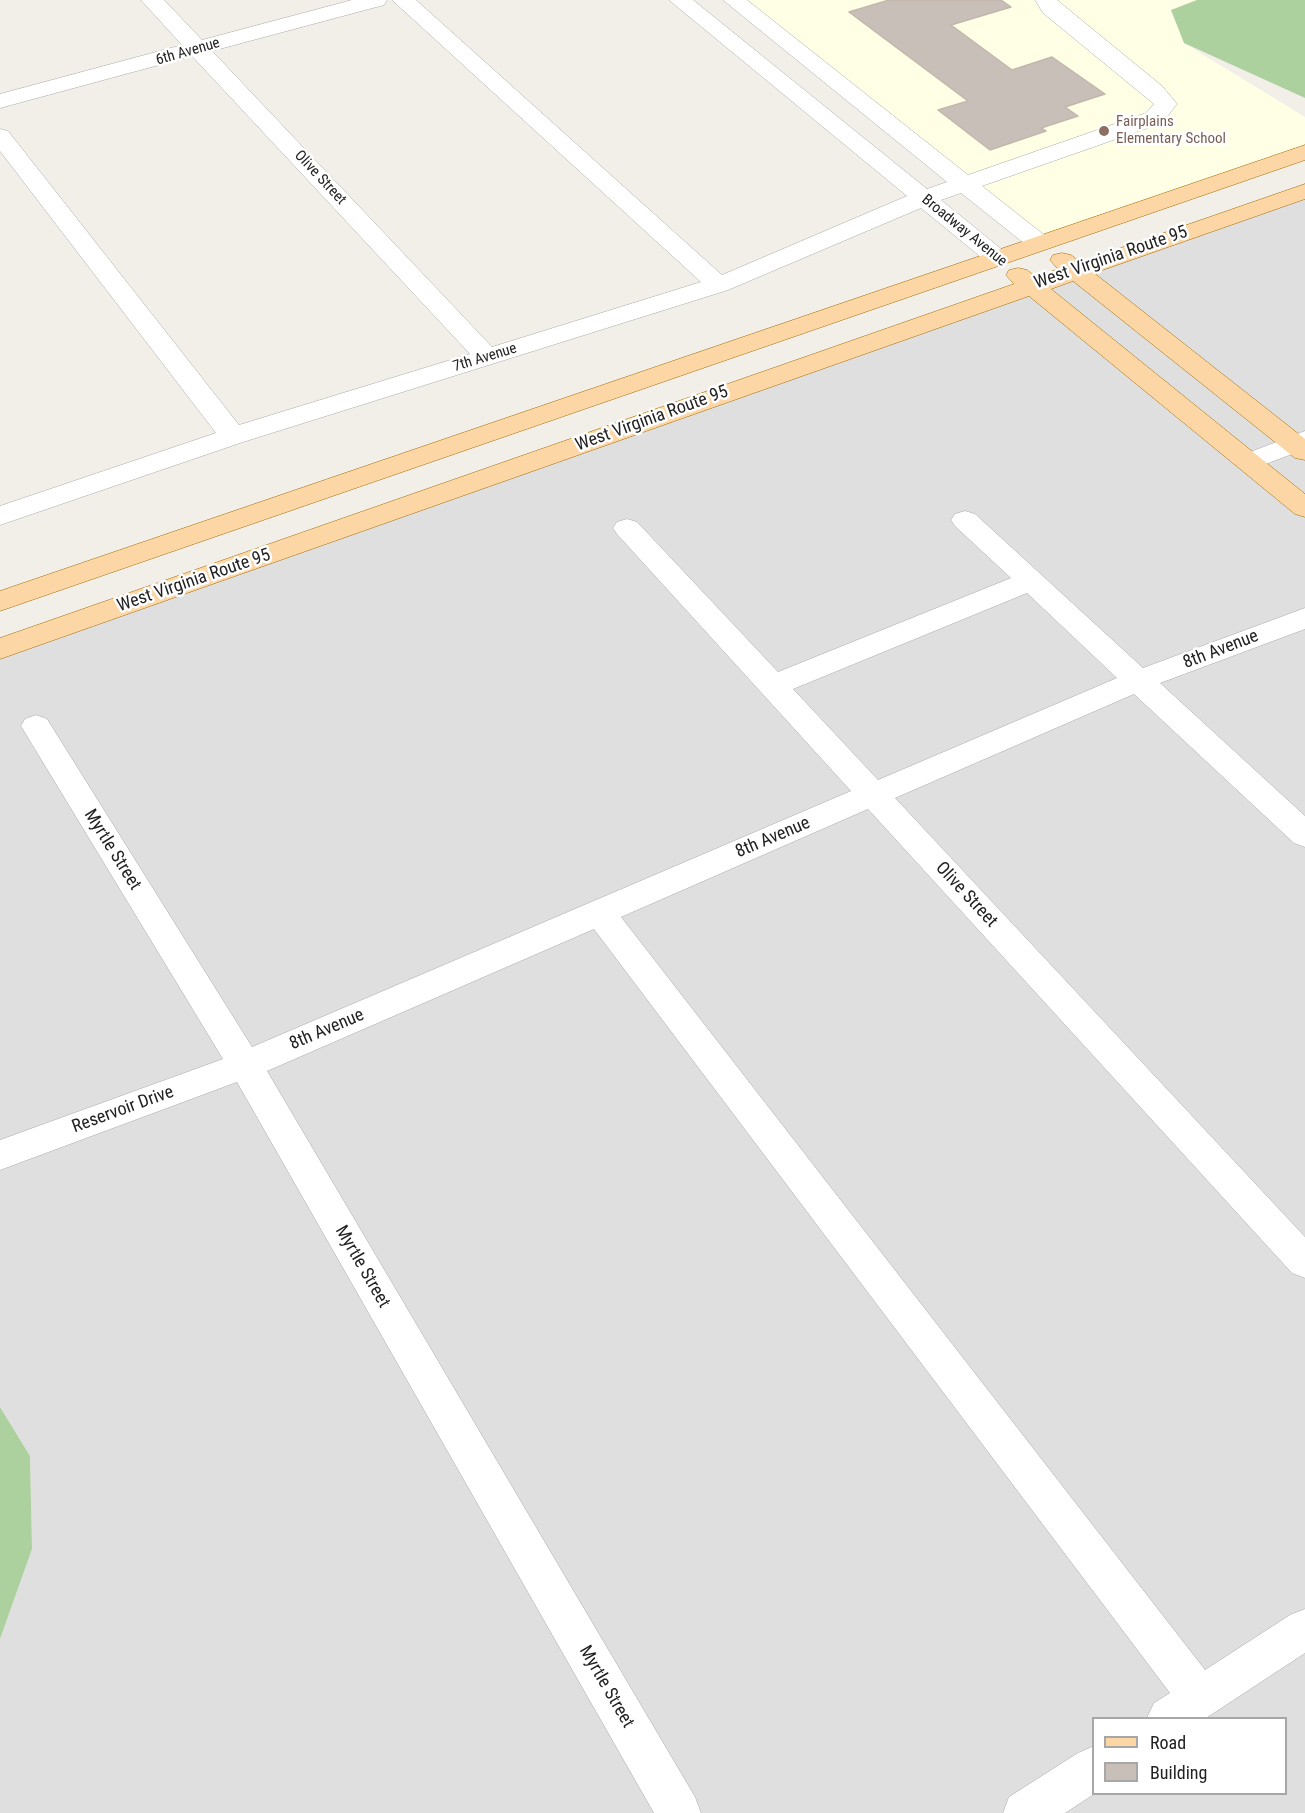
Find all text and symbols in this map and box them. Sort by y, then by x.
street label: 6th Avenue [154,34,222,70]
place label: Fairplains Elementary School [1116,113,1226,148]
marker: Fairplains Elementary School [1097,124,1111,138]
street label: Olive Street [290,147,350,209]
street label: Broadway Avenue [918,191,1010,271]
street label: West Virginia Route 95 [1032,222,1190,294]
street label: 7th Avenue [451,340,519,376]
street label: West Virginia Route 95 [573,381,731,457]
street label: West Virginia Route 95 [115,545,273,617]
street label: 8th Avenue [1180,626,1262,674]
street label: Myrtle Street [79,806,145,894]
street label: 8th Avenue [732,813,814,863]
street label: Olive Street [930,858,1002,932]
street label: 8th Avenue [286,1005,368,1055]
street label: Reservoir Drive [69,1082,177,1138]
street label: Myrtle Street [330,1222,394,1312]
street label: Myrtle Street [574,1642,638,1732]
legend [1092,1717,1287,1795]
text: Road [1150,1732,1186,1753]
text: Building [1150,1762,1207,1783]

